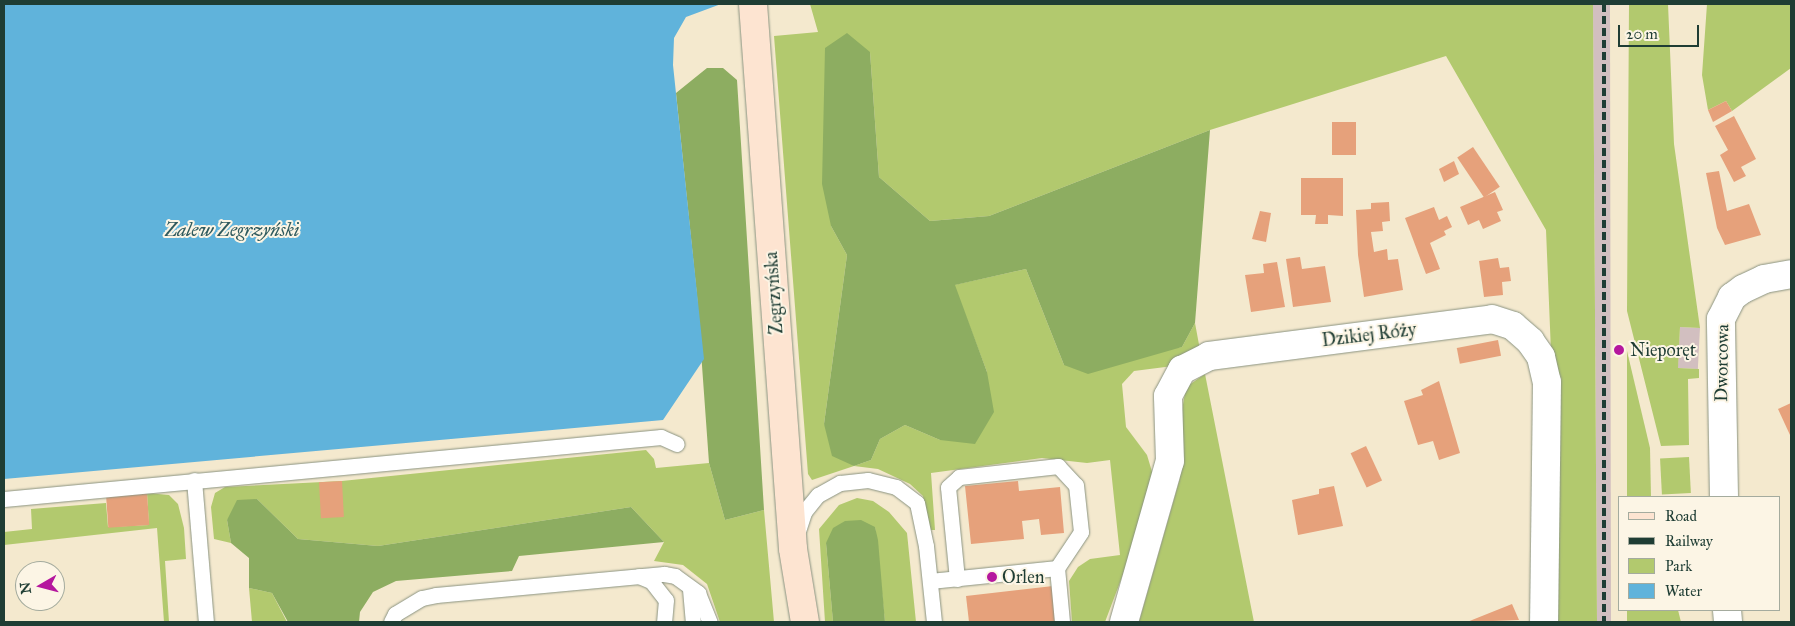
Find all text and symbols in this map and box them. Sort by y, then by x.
scale bar [1620,15,1701,47]
text: 20 m [1626,25,1658,43]
water label: Zalew Zegrzyński [165,219,299,241]
street label: Zegrzyńska [760,251,788,335]
street label: Dzikiej Róży [1321,318,1417,352]
street label: Dworcowa [1711,324,1733,402]
place label: Nieporęt [1630,339,1696,361]
marker: Nieporęt [1612,343,1626,357]
legend [1618,496,1780,611]
text: Road [1665,507,1697,525]
text: Railway [1665,532,1713,550]
text: Park [1665,557,1692,575]
north arrow [15,561,65,611]
place label: Orlen [1002,566,1044,588]
marker: Orlen [986,571,998,583]
text: N [16,581,35,595]
text: Water [1665,582,1702,600]

